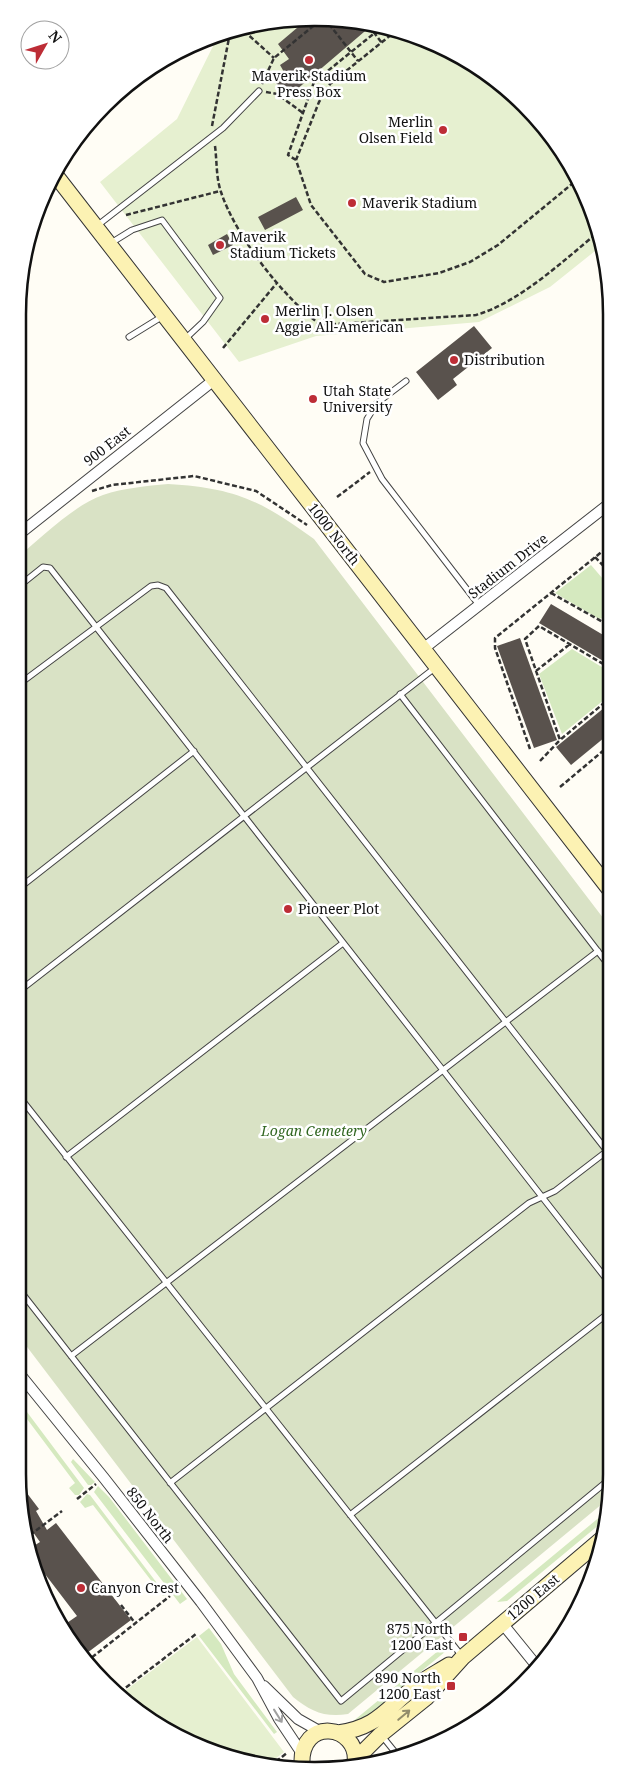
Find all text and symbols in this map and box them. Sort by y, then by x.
north arrow [20,20,70,70]
text: N [45,26,66,47]
marker: Maverik Stadium Press Box [303,54,315,66]
place label: Maverik Stadium Press Box [251,66,367,101]
place label: Merlin Olsen Field [359,112,433,147]
marker: Merlin Olsen Field [437,124,449,136]
place label: Maverik Stadium [362,193,477,212]
marker: Maverik Stadium [346,197,358,209]
place label: Maverik Stadium Tickets [230,227,336,262]
marker: Maverik Stadium Tickets [214,239,226,251]
place label: Merlin J. Olsen Aggie All-American [275,301,404,336]
marker: Merlin J. Olsen Aggie All-American [259,313,271,325]
place label: Distribution [464,350,545,369]
marker: Distribution [448,354,460,366]
place label: Utah State University [323,381,392,416]
marker: Utah State University [307,393,319,405]
street label: 900 East [79,421,134,470]
street label: 1000 North [304,499,365,569]
street label: Stadium Drive [464,529,551,603]
place label: Pioneer Plot [298,899,379,918]
marker: Pioneer Plot [282,903,294,915]
park label: Logan Cemetery [260,1121,367,1140]
street label: 850 North [122,1483,178,1547]
street label: 1200 East [503,1569,563,1624]
place label: Canyon Crest [91,1578,179,1597]
marker: Canyon Crest [75,1582,87,1594]
place label: 875 North 1200 East [387,1619,453,1654]
marker: 875 North 1200 East [457,1631,469,1643]
place label: 890 North 1200 East [375,1668,441,1703]
marker: 890 North 1200 East [445,1680,457,1692]
one-way arrow [273,1708,283,1722]
one-way arrow [398,1709,411,1721]

